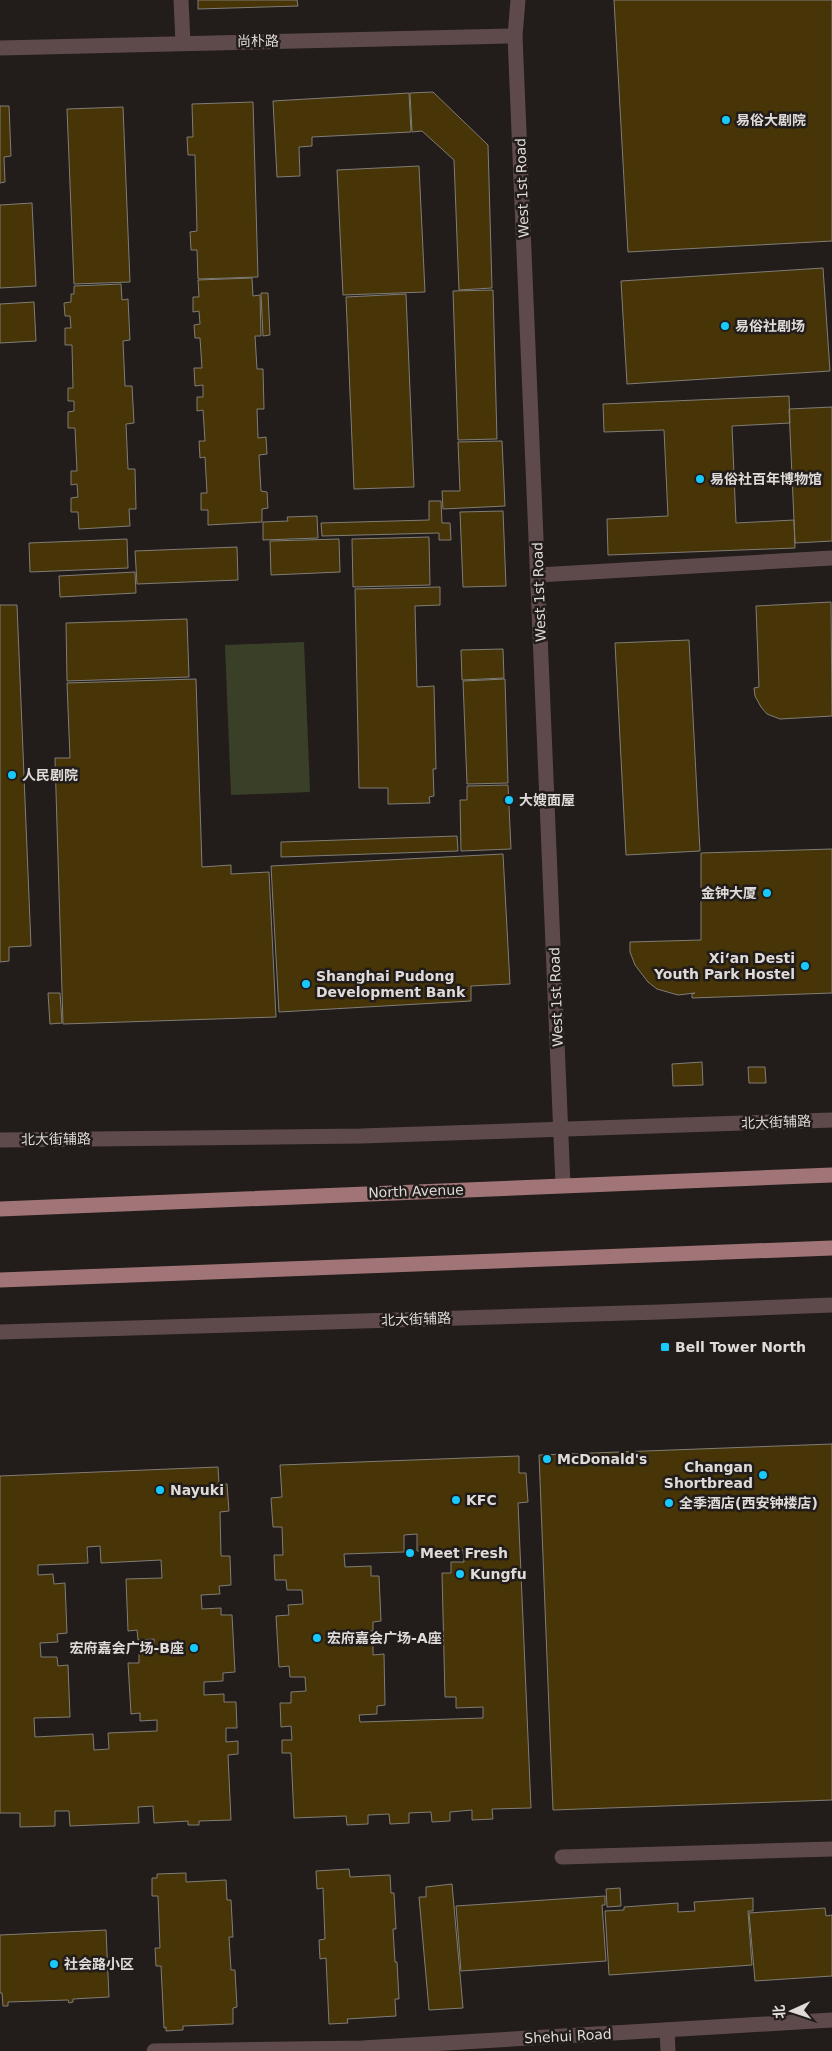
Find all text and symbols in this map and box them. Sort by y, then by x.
street label: 尚朴路 [237,33,279,49]
place label: 易俗大剧院 [736,112,806,128]
marker: 易俗大剧院 [720,114,732,126]
street label: West 1st Road [512,138,532,238]
place label: 易俗社剧场 [735,318,805,334]
marker: 易俗社剧场 [719,320,731,332]
place label: 易俗社百年博物馆 [710,471,822,487]
marker: 易俗社百年博物馆 [694,473,706,485]
street label: West 1st Road [529,542,549,642]
place label: 人民剧院 [22,767,78,783]
marker: 人民剧院 [6,769,18,781]
place label: 大嫂面屋 [519,792,575,808]
marker: 大嫂面屋 [503,794,515,806]
place label: 金钟大厦 [701,885,757,901]
marker: 金钟大厦 [761,887,773,899]
street label: West 1st Road [546,947,566,1047]
place label: Xi‘an Desti Youth Park Hostel [653,950,795,982]
marker: Xi‘an Desti Youth Park Hostel [799,960,811,972]
place label: Shanghai Pudong Development Bank [316,968,466,1000]
marker: Shanghai Pudong Development Bank [300,978,312,990]
street label: 北大街辅路 [741,1113,811,1131]
street label: 北大街辅路 [21,1130,91,1148]
street label: North Avenue [368,1181,464,1201]
street label: 北大街辅路 [381,1310,451,1328]
place label: Bell Tower North [675,1339,806,1355]
marker: Bell Tower North [659,1341,671,1353]
place label: McDonald's [557,1451,647,1467]
marker: McDonald's [541,1453,553,1465]
place label: Changan Shortbread [664,1459,753,1491]
marker: Changan Shortbread [757,1469,769,1481]
place label: Nayuki [170,1482,224,1498]
marker: Nayuki [154,1484,166,1496]
place label: KFC [466,1492,497,1508]
marker: KFC [450,1494,462,1506]
place label: 全季酒店(西安钟楼店) [679,1495,818,1511]
marker: 全季酒店(西安钟楼店) [663,1497,675,1509]
place label: Meet Fresh [420,1545,508,1561]
marker: Meet Fresh [404,1547,416,1559]
place label: Kungfu [470,1566,527,1582]
marker: Kungfu [454,1568,466,1580]
place label: 宏府嘉会广场-A座 [327,1630,442,1646]
marker: 宏府嘉会广场-A座 [311,1632,323,1644]
place label: 宏府嘉会广场-B座 [70,1640,184,1656]
marker: 宏府嘉会广场-B座 [188,1642,200,1654]
place label: 社会路小区 [64,1956,134,1972]
marker: 社会路小区 [48,1958,60,1970]
north arrow [767,1986,817,2036]
text: 北 [771,2004,787,2019]
street label: Shehui Road [524,2026,612,2046]

